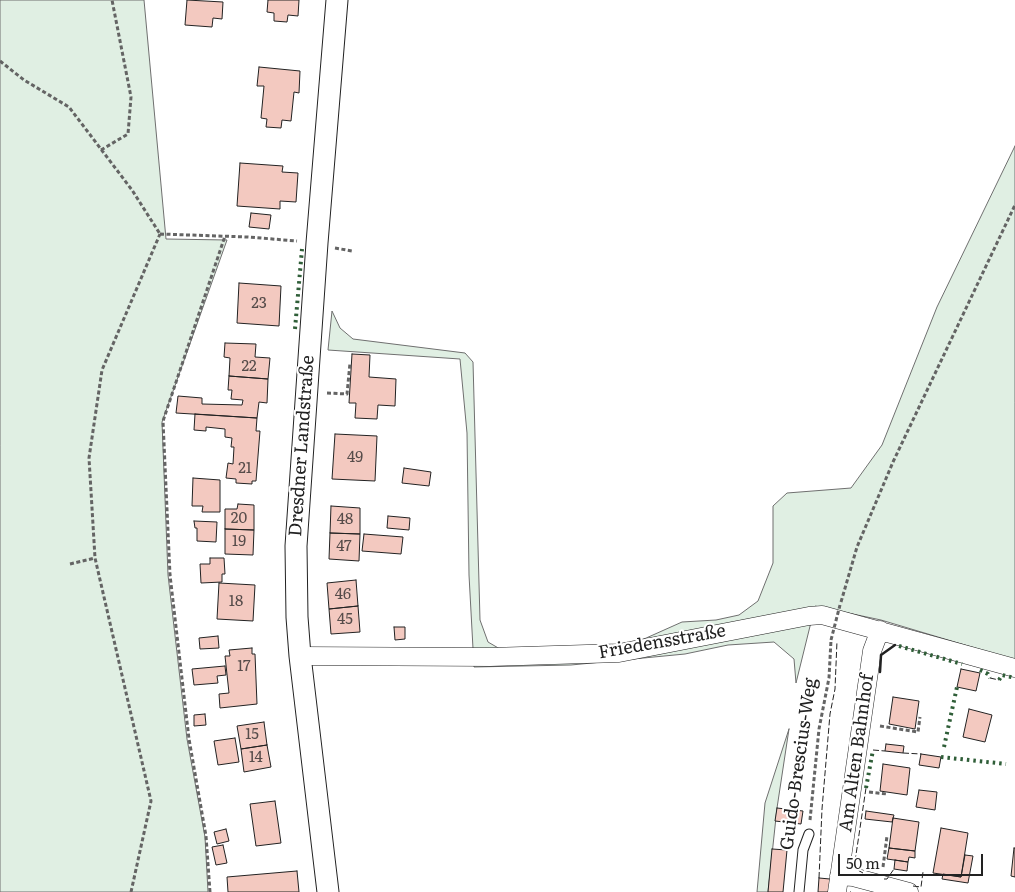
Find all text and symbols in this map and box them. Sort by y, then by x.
house number: 23 [251,295,267,313]
street label: Dresdner Landstraße [285,355,319,537]
house number: 22 [241,358,257,376]
house number: 49 [347,449,363,467]
house number: 21 [238,460,252,478]
house number: 20 [231,510,247,528]
house number: 48 [337,511,353,529]
house number: 19 [232,533,246,551]
house number: 47 [336,538,352,556]
house number: 46 [335,586,351,604]
house number: 18 [229,593,243,611]
house number: 45 [337,611,353,629]
street label: Friedensstraße [597,620,727,664]
house number: 17 [237,658,251,676]
street label: Am Alten Bahnhof [835,673,879,833]
street label: Guido-Brescius-Weg [776,676,822,852]
house number: 15 [245,726,259,744]
house number: 14 [249,749,263,767]
scale bar [840,844,985,876]
text: 50 m [846,851,880,874]

